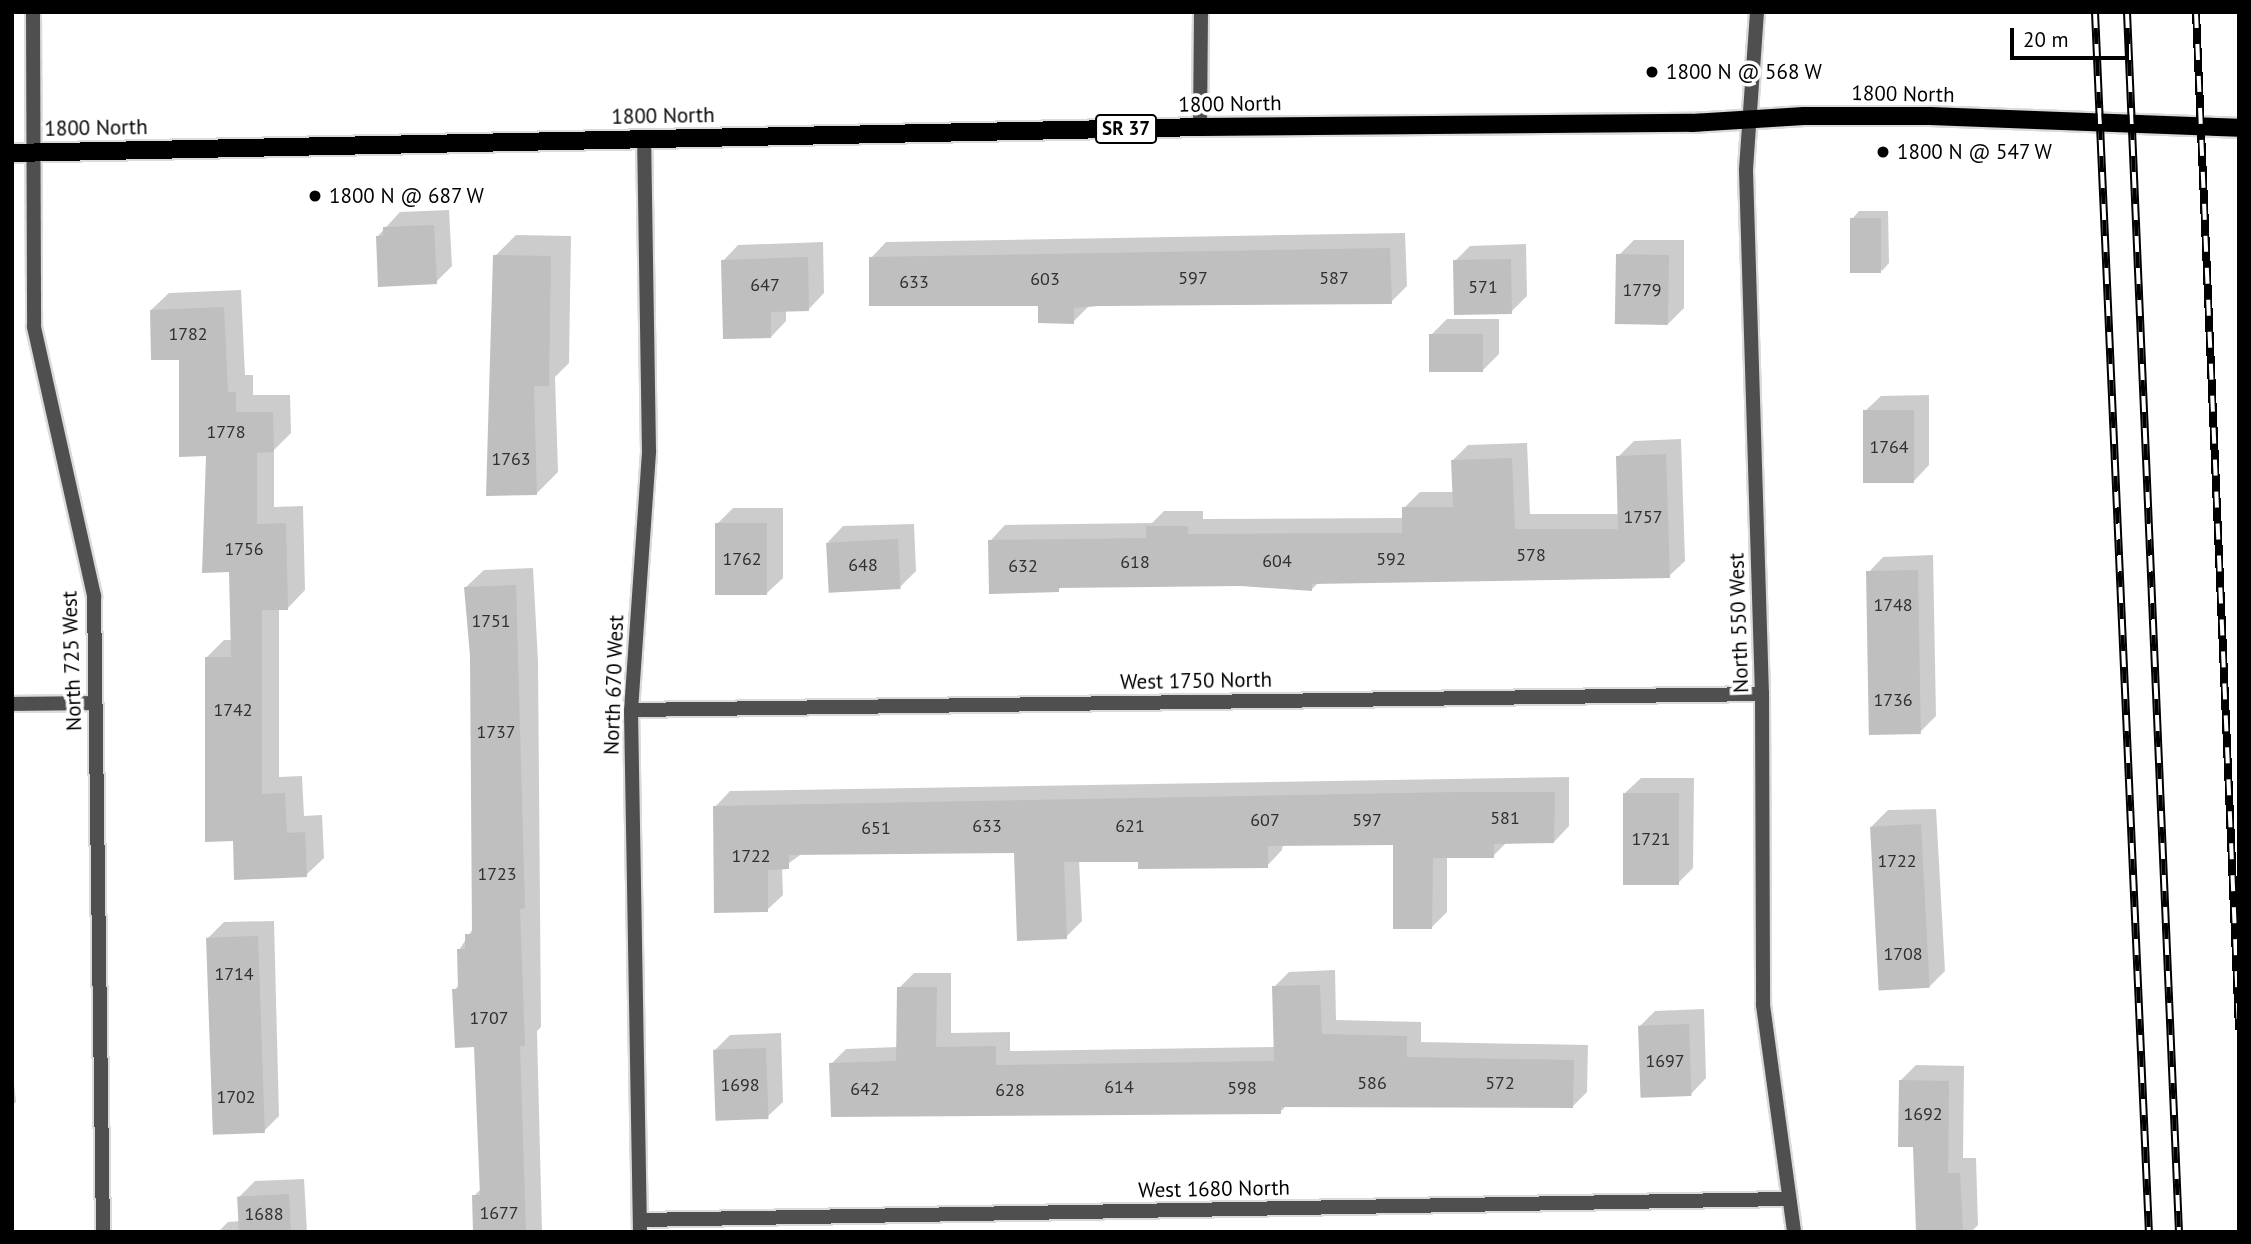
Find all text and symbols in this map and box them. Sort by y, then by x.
scale bar [2013,14,2132,58]
text: 20 m [2023,26,2069,53]
place label: 1800 N @ 568 W [1666,59,1822,85]
marker: 1800 N @ 568 W [1644,64,1660,80]
street label: 1800 North [1851,81,1955,107]
street label: 1800 North [1178,91,1282,117]
street label: 1800 North [611,103,715,129]
road number: SR 37 [1094,113,1158,144]
street label: 1800 North [44,115,148,141]
place label: 1800 N @ 547 W [1897,139,2053,165]
marker: 1800 N @ 547 W [1875,144,1891,160]
place label: 1800 N @ 687 W [329,183,485,209]
marker: 1800 N @ 687 W [307,188,323,204]
house number: 597 [1178,267,1208,289]
house number: 587 [1319,267,1349,289]
house number: 603 [1030,268,1060,290]
house number: 633 [899,271,929,293]
house number: 647 [750,274,780,296]
house number: 571 [1468,276,1498,298]
house number: 1779 [1622,279,1662,301]
house number: 1782 [168,323,208,345]
house number: 1778 [206,421,246,443]
house number: 1764 [1869,436,1909,458]
house number: 1763 [491,448,531,470]
house number: 1757 [1623,506,1663,528]
house number: 1756 [224,538,264,560]
house number: 578 [1516,544,1546,566]
house number: 1762 [722,548,762,570]
house number: 592 [1376,548,1406,570]
house number: 604 [1262,550,1292,572]
house number: 618 [1120,551,1150,573]
street label: North 550 West [1724,552,1754,694]
house number: 648 [848,554,878,576]
house number: 632 [1008,555,1038,577]
street label: North 725 West [57,590,87,732]
house number: 1748 [1873,594,1913,616]
house number: 1751 [471,610,511,632]
street label: North 670 West [599,614,629,756]
street label: West 1750 North [1120,667,1272,695]
house number: 1736 [1873,689,1913,711]
house number: 1742 [213,699,253,721]
house number: 1737 [476,721,516,743]
house number: 581 [1490,807,1520,829]
house number: 607 [1250,809,1280,831]
house number: 597 [1352,809,1382,831]
house number: 633 [972,815,1002,837]
house number: 621 [1115,815,1145,837]
house number: 651 [861,817,891,839]
house number: 1721 [1631,828,1671,850]
house number: 1722 [731,845,771,867]
house number: 1722 [1877,850,1917,872]
house number: 1723 [477,863,517,885]
house number: 1708 [1883,943,1923,965]
house number: 1714 [214,963,254,985]
house number: 1707 [469,1007,509,1029]
house number: 1697 [1645,1050,1685,1072]
house number: 586 [1357,1072,1387,1094]
house number: 572 [1485,1072,1515,1094]
house number: 1698 [720,1074,760,1096]
house number: 614 [1104,1076,1134,1098]
house number: 598 [1227,1077,1257,1099]
house number: 642 [850,1078,880,1100]
house number: 628 [995,1079,1025,1101]
house number: 1702 [216,1086,256,1108]
house number: 1692 [1903,1103,1943,1125]
street label: West 1680 North [1138,1175,1290,1203]
house number: 1677 [479,1202,519,1224]
house number: 1688 [244,1203,284,1225]

